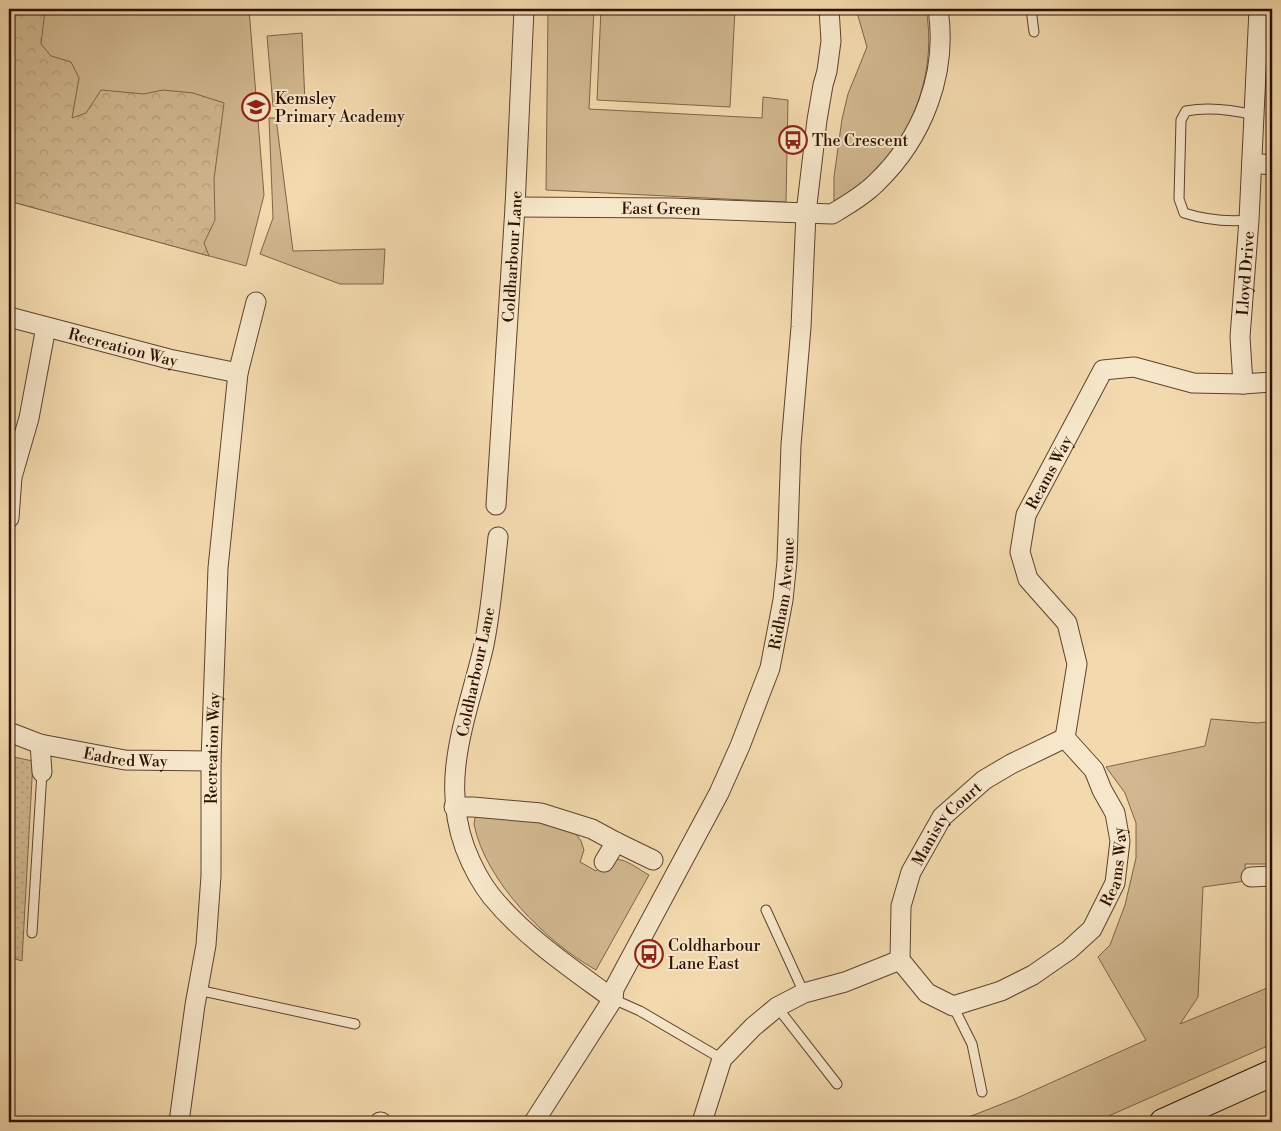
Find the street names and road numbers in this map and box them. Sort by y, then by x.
street label: Coldharbour Lane [499,190,527,323]
street label: East Green [621,199,702,220]
street label: Lloyd Drive [1233,230,1259,316]
street label: Recreation Way [66,324,179,372]
street label: Reams Way [1022,432,1077,513]
street label: Ridham Avenue [765,537,799,652]
street label: Coldharbour Lane [452,606,499,739]
street label: Recreation Way [202,692,224,804]
street label: Eadred Way [82,743,168,771]
street label: Manisty Court [908,778,986,870]
street label: Reams Way [1096,825,1131,910]

